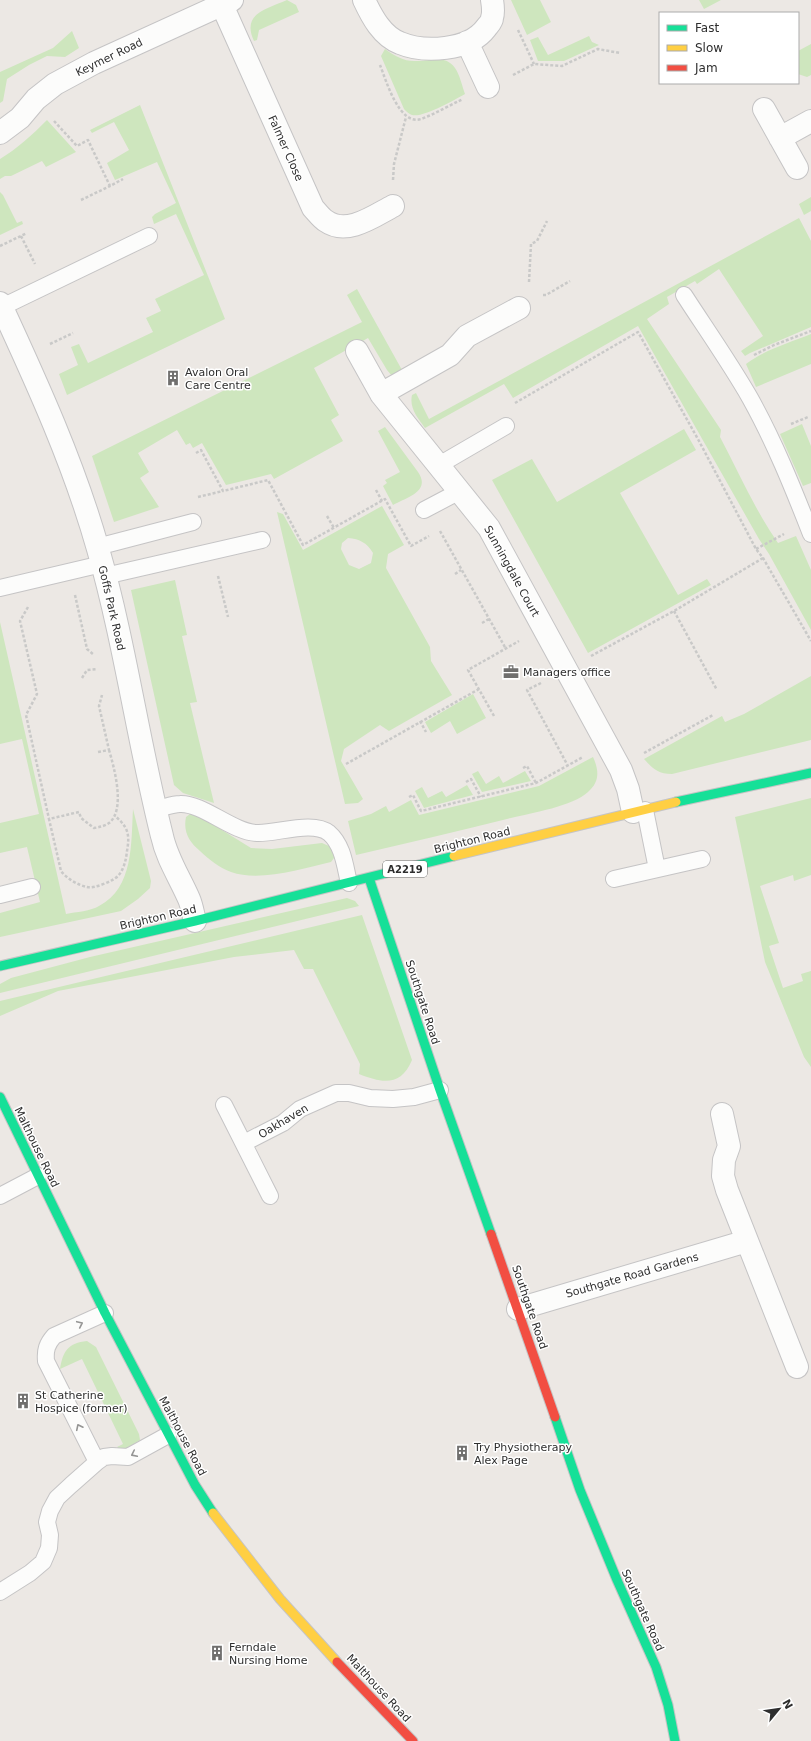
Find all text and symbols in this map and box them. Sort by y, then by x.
legend [659,12,799,84]
text: Fast [695,21,719,35]
street label: Keymer Road [74,36,145,79]
text: Slow [695,41,723,55]
text: Jam [694,61,718,75]
street label: Falmer Close [265,113,306,183]
place label: Avalon Oral Care Centre [185,366,251,392]
building icon: Avalon Oral Care Centre [164,369,182,387]
street label: Sunningdale Court [481,523,542,620]
street label: Goffs Park Road [95,564,128,652]
office icon: Managers office [502,663,520,681]
place label: Managers office [523,666,611,679]
street label: Brighton Road [433,825,512,856]
road number: A2219 [383,861,427,877]
street label: Brighton Road [119,902,198,933]
street label: Southgate Road [403,958,442,1046]
street label: Oakhaven [256,1101,311,1141]
street label: Malthouse Road [11,1105,62,1190]
street label: Southgate Road Gardens [564,1250,700,1301]
street label: Southgate Road [509,1264,550,1351]
one-way arrow [77,1321,84,1329]
place label: St Catherine Hospice (former) [35,1389,128,1415]
building icon: St Catherine Hospice (former) [14,1392,32,1410]
street label: Malthouse Road [156,1394,209,1478]
one-way arrow [76,1424,84,1431]
place label: Try Physiotherapy Alex Page [473,1441,573,1467]
building icon: Try Physiotherapy Alex Page [453,1444,471,1462]
one-way arrow [131,1449,138,1457]
street label: Southgate Road [619,1567,666,1653]
place label: Ferndale Nursing Home [229,1641,308,1667]
building icon: Ferndale Nursing Home [208,1644,226,1662]
street label: Malthouse Road [344,1652,413,1725]
north arrow [759,1689,799,1729]
text: N [779,1697,795,1712]

